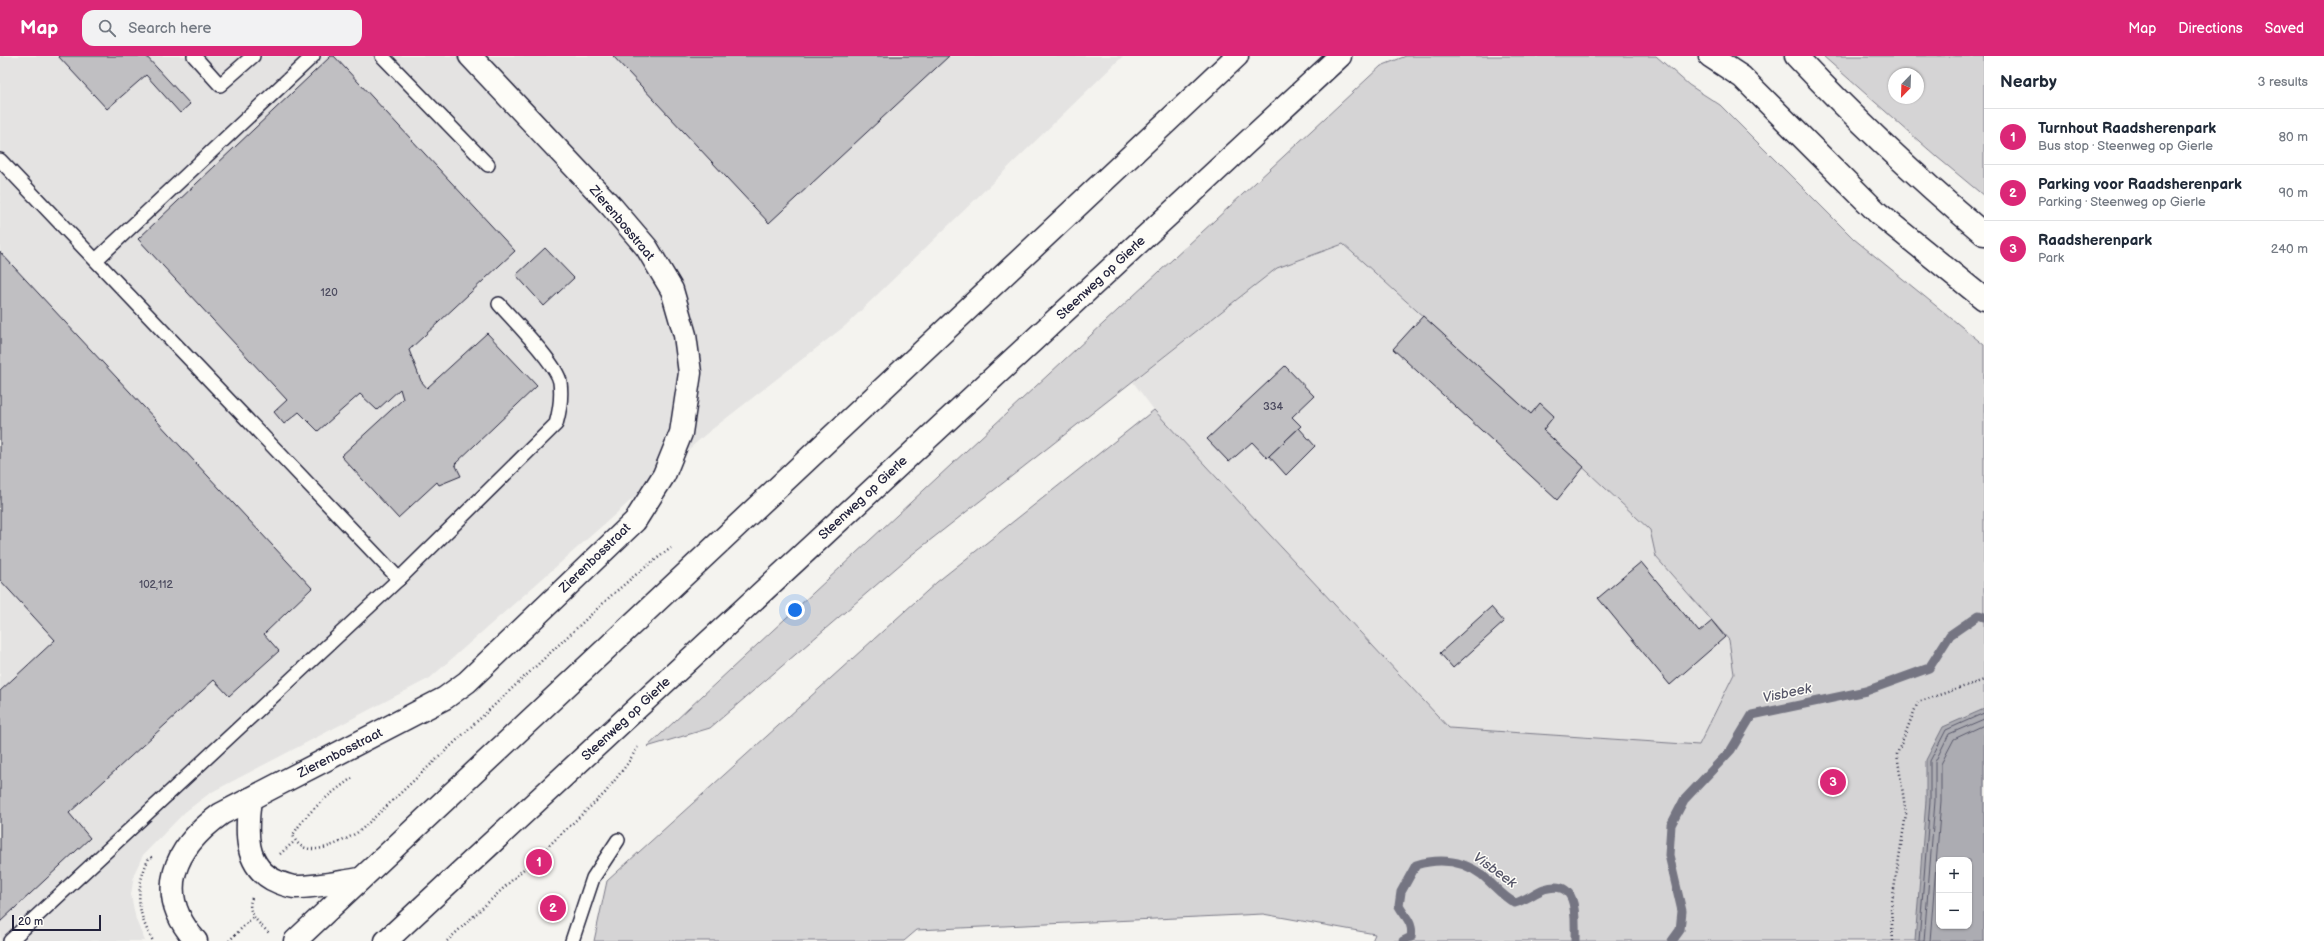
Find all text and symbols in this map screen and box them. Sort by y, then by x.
search box [82,10,362,46]
text: Map [20,17,58,40]
icon: search [96,17,118,39]
text: Search here [128,19,211,38]
text: Map [2128,20,2156,37]
text: Directions [2178,20,2243,37]
text: Saved [2265,20,2304,37]
north arrow [1888,68,1924,104]
text: Nearby [2000,72,2057,92]
text: 3 results [2257,74,2308,90]
text: Turnhout Raadsherenpark [2038,119,2216,138]
text: 1 [2010,129,2016,145]
text: 80 m [2279,129,2308,145]
text: Bus stop · Steenweg op Gierle [2038,138,2213,154]
text: Parking voor Raadsherenpark [2038,175,2242,194]
street label: Zierenbosstraat [585,181,658,264]
text: 2 [2009,185,2017,201]
text: 90 m [2279,185,2308,201]
text: Parking · Steenweg op Gierle [2038,194,2206,210]
text: Raadsherenpark [2038,231,2152,250]
street label: Steenweg op Gierle [1053,233,1149,323]
text: 3 [2009,241,2017,257]
text: 240 m [2271,241,2308,257]
text: Park [2038,250,2064,266]
house number: 120 [320,286,338,299]
house number: 334 [1263,400,1283,413]
street label: Steenweg op Gierle [815,453,911,543]
street label: Zierenbosstraat [555,520,634,597]
house number: 102,112 [139,578,174,591]
your location [785,600,805,620]
street label: Steenweg op Gierle [578,674,674,764]
water label: Visbeek [1761,679,1814,706]
street label: Zierenbosstraat [294,725,385,782]
pin: 3 [1820,767,1846,797]
pin: 1 [526,847,552,877]
water label: Visbeek [1470,849,1521,892]
map controls [1936,857,1972,929]
button: + [1936,857,1972,893]
pin: 2 [540,893,566,923]
button: − [1936,893,1972,929]
scale bar [12,913,101,932]
text: 20 m [18,915,43,928]

